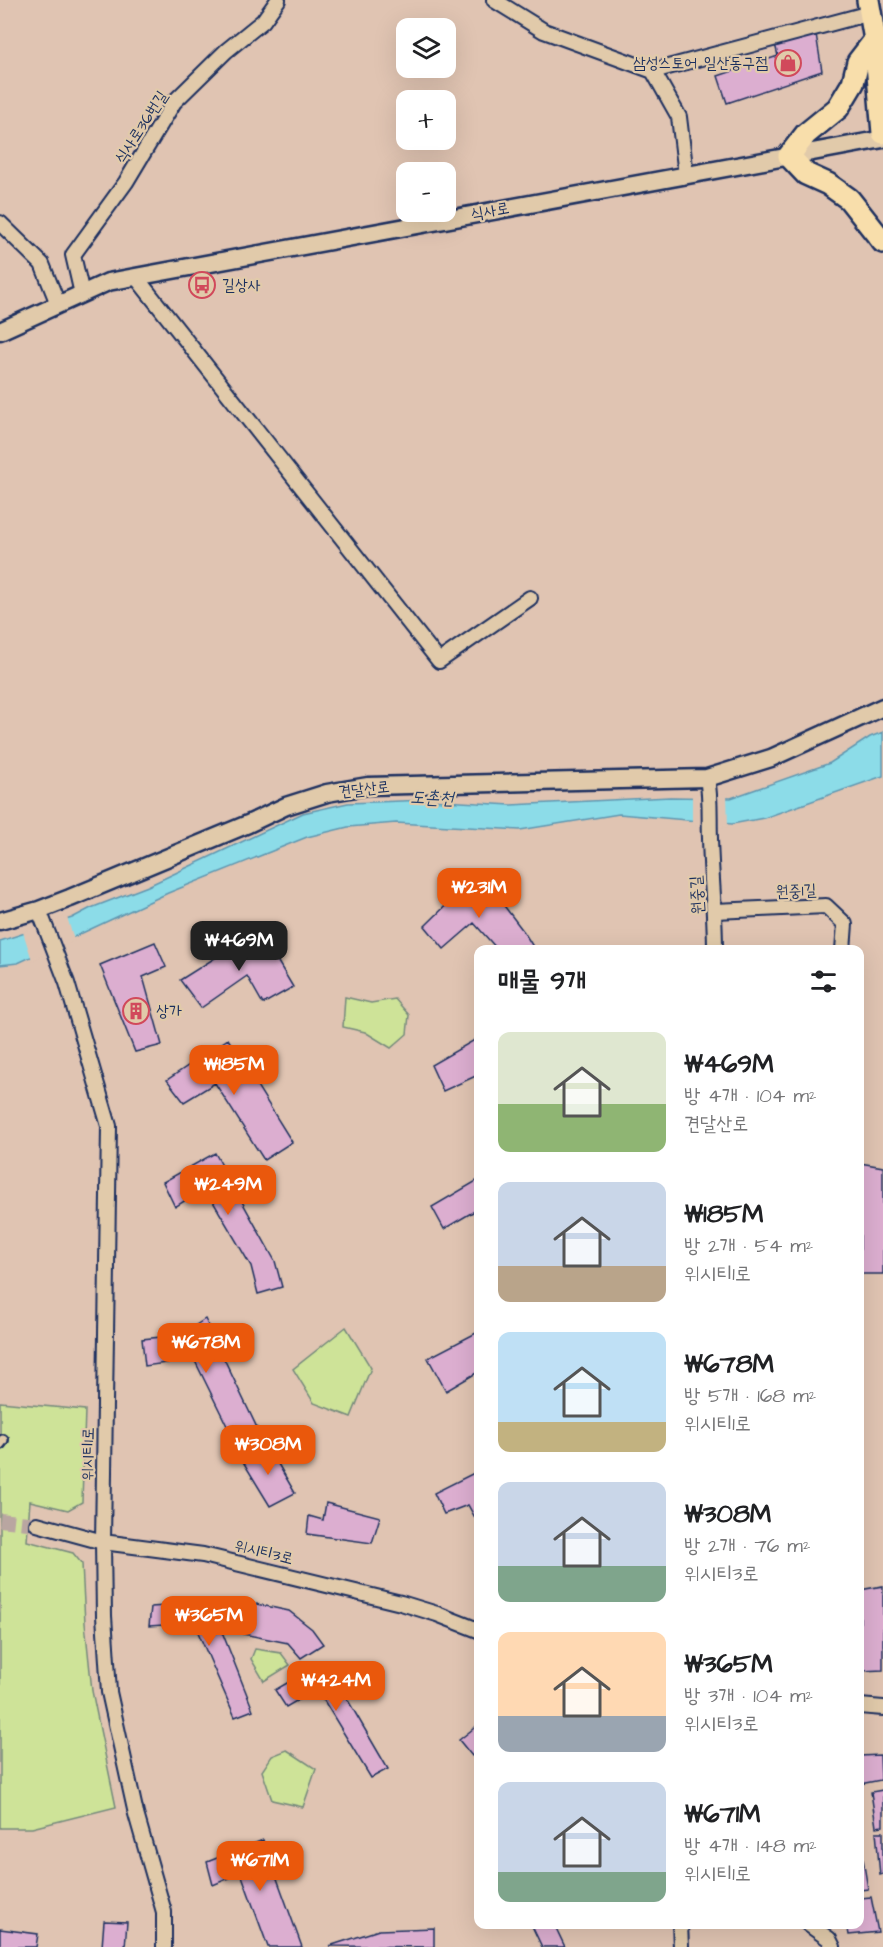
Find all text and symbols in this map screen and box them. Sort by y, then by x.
map controls [396,18,456,222]
button: layers [396,18,456,78]
shop icon: 삼성스토어 일산동구점 [773,48,803,78]
place label: 삼성스토어 일산동구점 [633,52,768,74]
street label: 식사로36번길 [109,86,173,168]
button: + [396,90,456,150]
button: − [396,162,456,222]
street label: 식사로 [469,197,511,225]
bus stop icon: 길상사 [187,270,217,300]
place label: 길상사 [222,274,261,296]
street label: 견달산로 [337,775,391,803]
water label: 도촌천 [410,785,456,811]
pin: ₩231M [437,868,521,919]
text: ₩231M [451,873,507,901]
street label: 원중길 [685,875,709,915]
street label: 원중1길 [775,879,817,903]
pin: ₩469M [197,921,281,972]
text: ₩469M [205,926,273,954]
text: 매물 9개 [498,963,586,999]
icon: filters [807,965,840,998]
building icon: 상가 [121,996,151,1026]
place label: 상가 [156,1000,182,1022]
pin: ₩185M [192,1045,276,1096]
text: ₩469M [684,1046,774,1082]
text: ₩185M [203,1050,265,1078]
icon: home [546,1056,618,1128]
text: 방 4개 · 104 m² [684,1082,817,1110]
text: 견달산로 [684,1110,748,1138]
pin: ₩249M [186,1165,270,1216]
text: ₩249M [194,1170,262,1198]
text: ₩185M [684,1196,763,1232]
icon: home [546,1206,618,1278]
text: 방 2개 · 54 m² [684,1232,813,1260]
text: 위시티1로 [684,1260,751,1288]
pin: ₩678M [164,1323,248,1374]
text: ₩678M [171,1328,241,1356]
text: ₩678M [684,1346,774,1382]
icon: home [546,1356,618,1428]
text: 방 5개 · 168 m² [684,1382,816,1410]
text: 위시티1로 [684,1410,751,1438]
pin: ₩308M [226,1425,310,1476]
street label: 위시티1로 [77,1427,99,1481]
text: ₩308M [234,1430,302,1458]
text: ₩308M [684,1496,771,1532]
icon: home [546,1506,618,1578]
text: 방 2개 · 76 m² [684,1532,810,1560]
street label: 위시티3로 [232,1534,296,1570]
text: 위시티3로 [684,1560,759,1588]
pin: ₩365M [167,1596,251,1647]
text: ₩365M [175,1601,243,1629]
text: ₩365M [684,1646,773,1682]
icon: home [546,1656,618,1728]
pin: ₩424M [294,1661,378,1712]
text: ₩424M [301,1666,371,1694]
text: 방 3개 · 104 m² [684,1682,813,1710]
text: 위시티3로 [684,1710,759,1738]
text: ₩671M [684,1796,760,1832]
icon: home [546,1806,618,1878]
text: 방 4개 · 148 m² [684,1832,817,1860]
pin: ₩671M [218,1841,302,1892]
text: ₩671M [231,1846,289,1874]
text: 위시티1로 [684,1860,751,1888]

